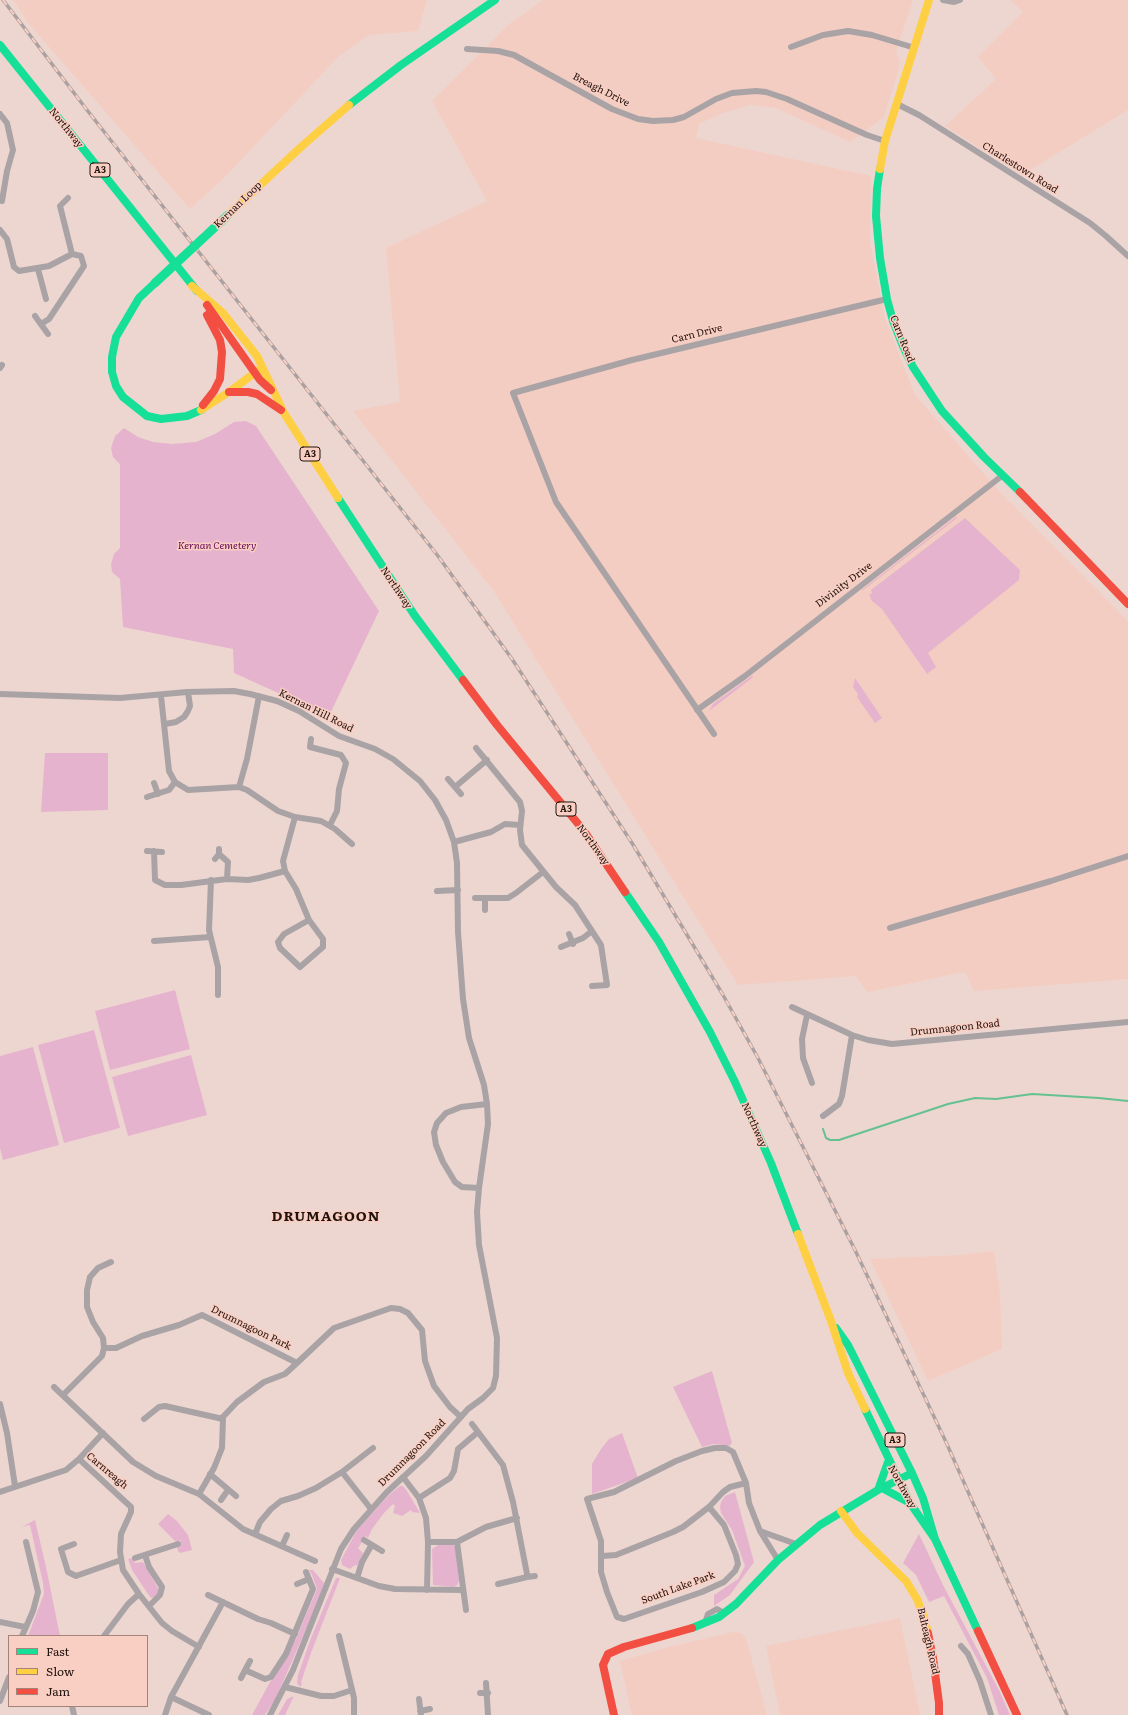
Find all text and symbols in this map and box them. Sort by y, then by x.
street label: Breagh Drive [571,71,631,109]
street label: Northway [46,106,86,150]
street label: Charlestown Road [980,140,1060,196]
road number: A3 [90,163,110,177]
street label: Kernan Loop [212,179,264,231]
street label: Carn Road [887,314,917,364]
street label: Carn Drive [670,322,724,346]
road number: A3 [300,447,320,461]
park label: Kernan Cemetery [178,540,256,552]
street label: Divinity Drive [813,560,875,610]
street label: Northway [378,565,414,611]
street label: Kernan Hill Road [277,687,355,735]
road number: A3 [556,802,576,816]
street label: Northway [574,822,612,868]
street label: Drumnagoon Road [910,1017,1000,1039]
street label: Northway [739,1101,769,1149]
district label: DRUMAGOON [272,1209,380,1225]
street label: Drumnagoon Park [209,1303,293,1353]
street label: Drumnagoon Road [376,1417,448,1489]
road number: A3 [885,1433,905,1447]
street label: Carnreagh [84,1450,130,1492]
street label: Northway [885,1463,919,1511]
street label: South Lake Park [640,1569,716,1607]
street label: Balteagh Road [914,1606,942,1676]
legend [8,1635,148,1707]
text: Fast [46,1642,69,1660]
text: Slow [46,1662,74,1680]
text: Jam [46,1682,70,1700]

